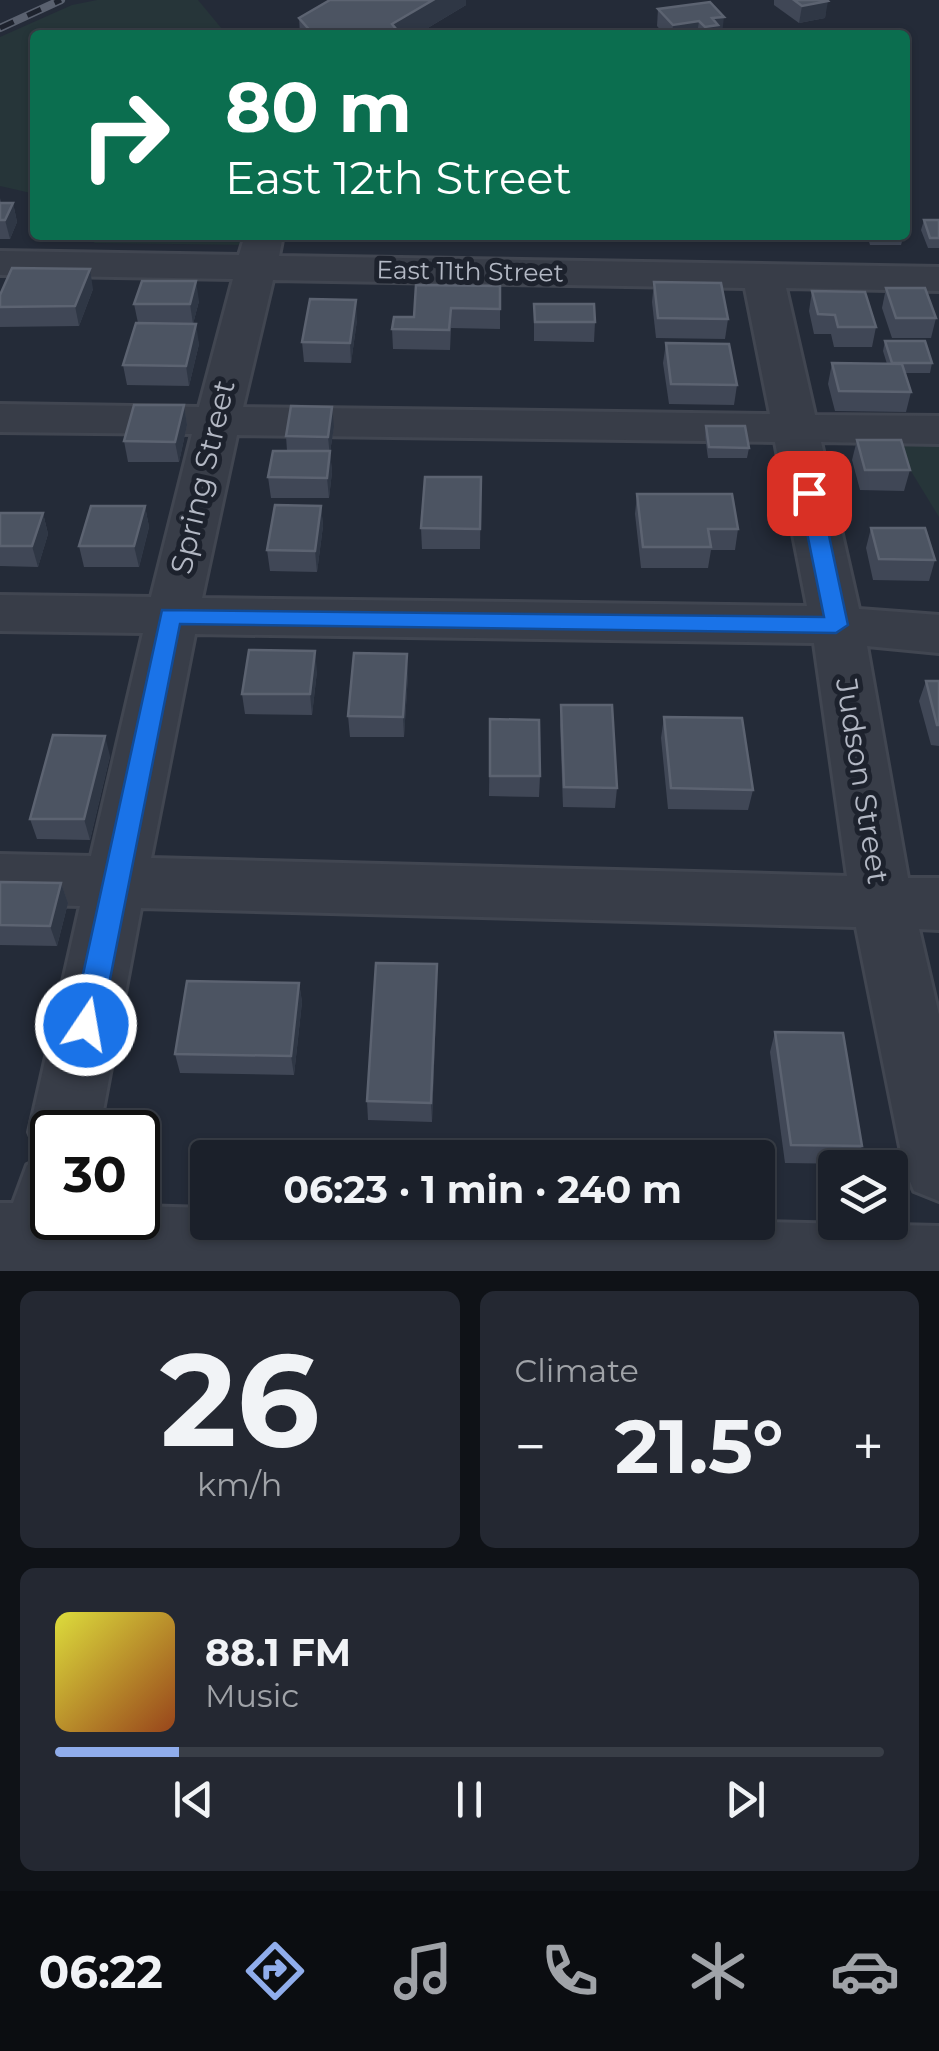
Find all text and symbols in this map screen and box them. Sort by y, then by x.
text: 80 m [225,64,412,150]
icon: right [60,70,190,200]
text: East 12th Street [225,150,572,205]
street label: East 11th Street [376,254,564,288]
street label: Spring Street [162,376,243,578]
pin [767,451,852,536]
icon: arrive [782,466,837,521]
street label: Judson Street [828,674,897,886]
position arrow [34,973,138,1077]
speed limit sign: 30 [30,1110,160,1240]
map controls [818,1150,908,1240]
button: layers [818,1150,908,1240]
text: 06:23 · 1 min · 240 m [283,1166,682,1213]
text: 26 [160,1320,320,1479]
text: Climate [515,1351,639,1390]
text: 21.5° [615,1400,784,1492]
text: − [515,1413,546,1480]
text: + [852,1413,884,1480]
text: km/h [197,1465,282,1504]
text: 88.1 FM [205,1629,351,1676]
text: Music [205,1676,299,1715]
icon: previous [166,1772,221,1827]
icon: pause [442,1772,497,1827]
icon: next [718,1772,773,1827]
icon: directions [240,1936,310,2006]
icon: music [388,1936,458,2006]
icon: phone [535,1936,605,2006]
icon: climate [683,1936,753,2006]
icon: car [830,1936,900,2006]
text: 06:22 [39,1944,163,1999]

